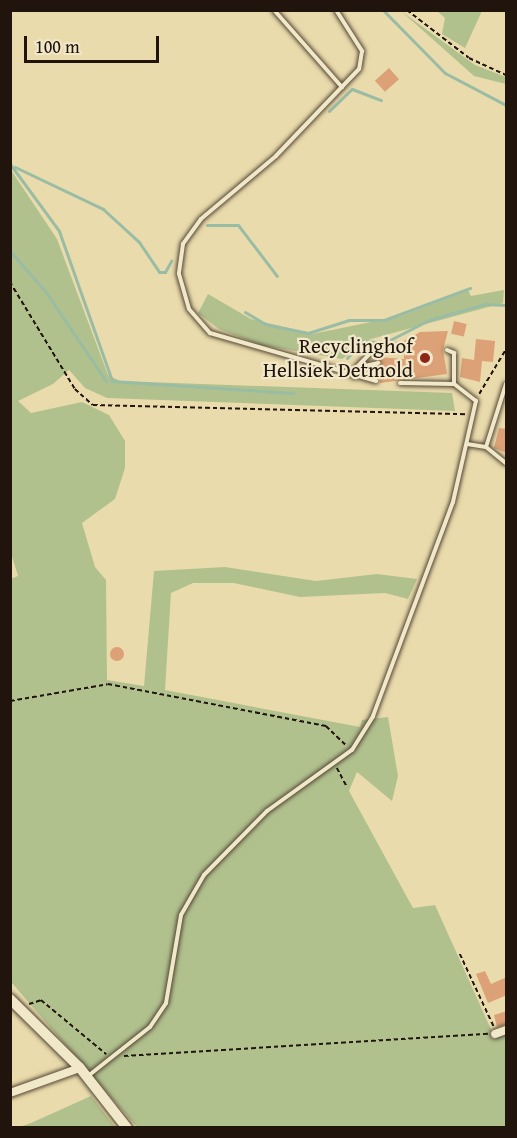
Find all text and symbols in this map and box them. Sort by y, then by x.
scale bar [27,24,162,62]
text: 100 m [35,33,80,60]
place label: Recyclinghof Hellsiek Detmold [263,333,413,383]
marker: Recyclinghof Hellsiek Detmold [418,351,432,365]

